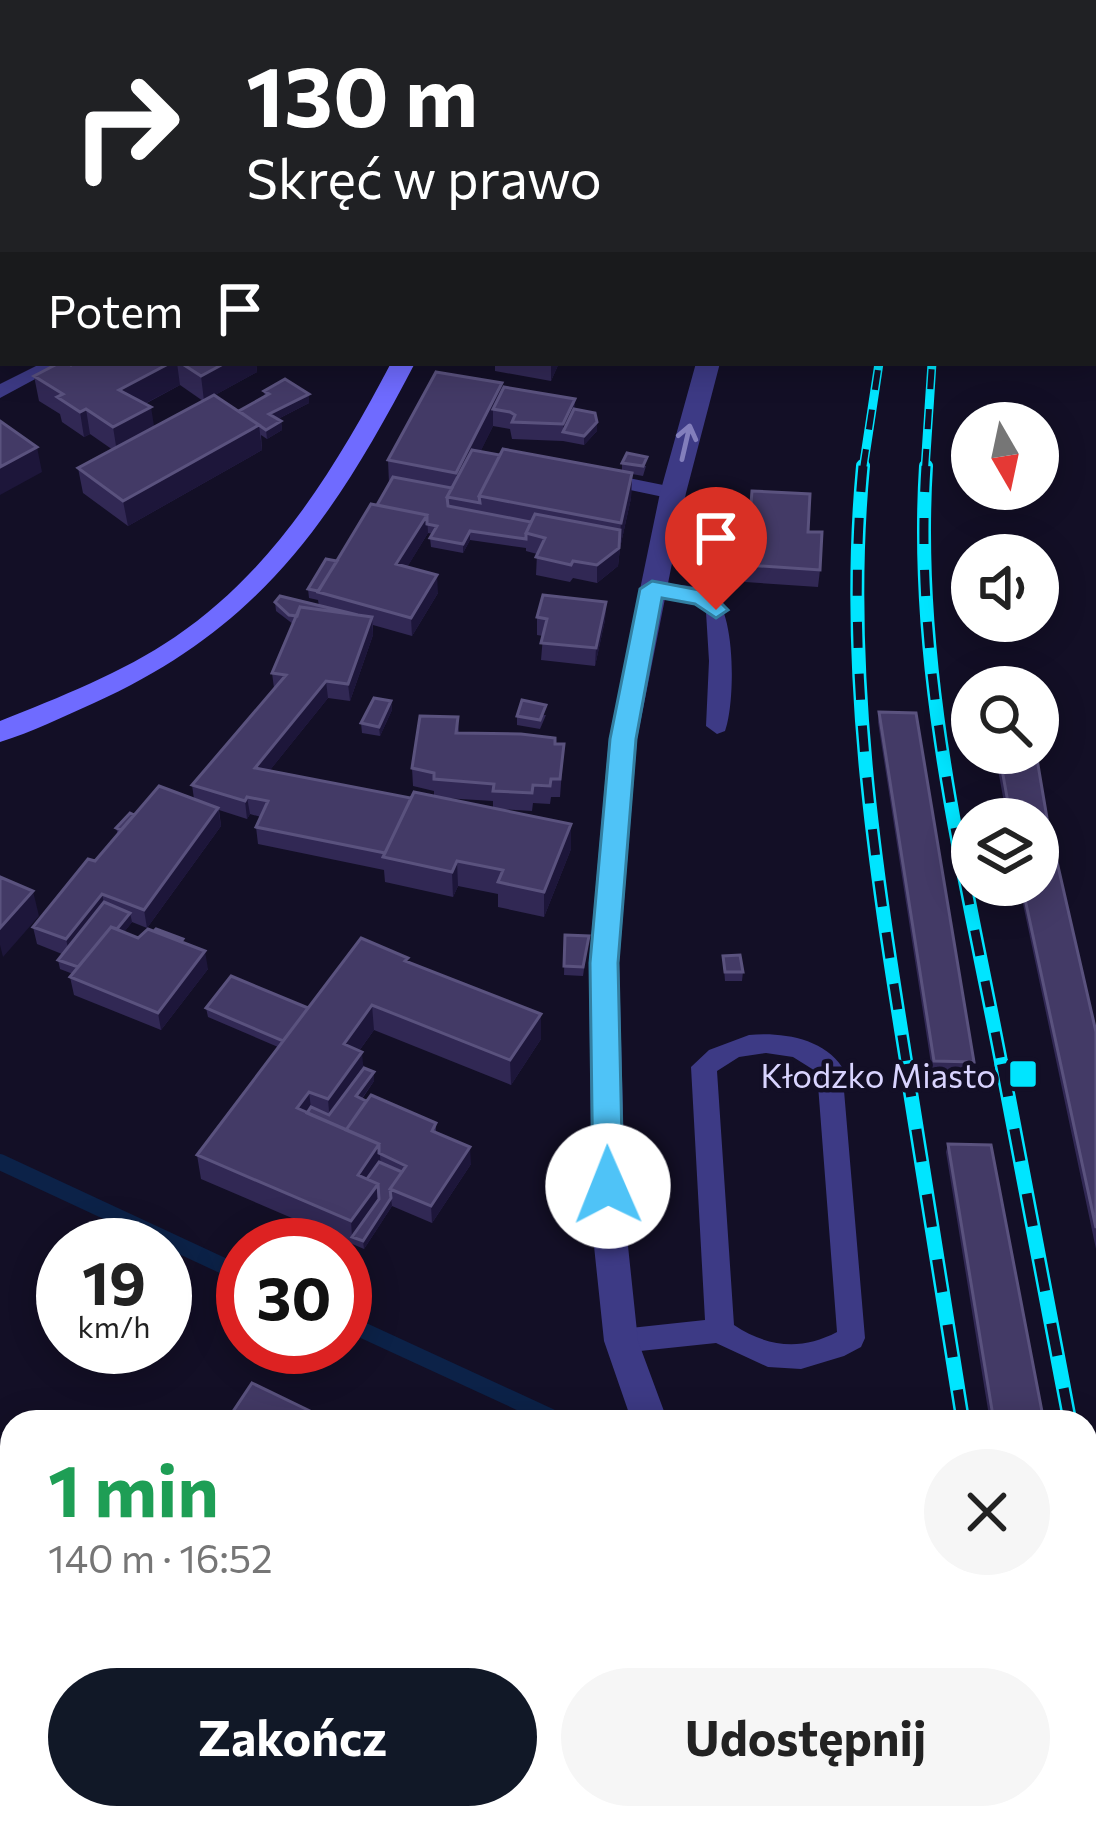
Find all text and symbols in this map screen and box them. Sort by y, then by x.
text: 130 m [246,42,478,144]
icon: right [48,48,204,204]
text: Skręć w prawo [246,144,602,210]
icon: arrive [207,276,273,342]
text: Potem [48,282,183,337]
north arrow [951,402,1059,510]
map controls [951,402,1059,906]
one-way arrow [676,424,698,462]
pin [665,487,767,610]
icon: arrive [683,505,749,571]
button: sound [951,534,1059,642]
button: search [951,666,1059,774]
button: layers [951,798,1059,906]
place label: Kłodzko Miasto [761,1054,996,1095]
marker: Kłodzko Miasto [1007,1058,1039,1090]
position arrow [545,1123,671,1249]
speed limit sign: 30 [216,1218,372,1374]
text: 19 [82,1244,146,1317]
text: km/h [78,1307,150,1344]
text: 1 min [48,1444,219,1532]
button: close [924,1449,1050,1575]
text: 140 m · 16:52 [48,1533,273,1581]
button: Zakończ [48,1668,537,1806]
button: Udostępnij [561,1668,1050,1806]

